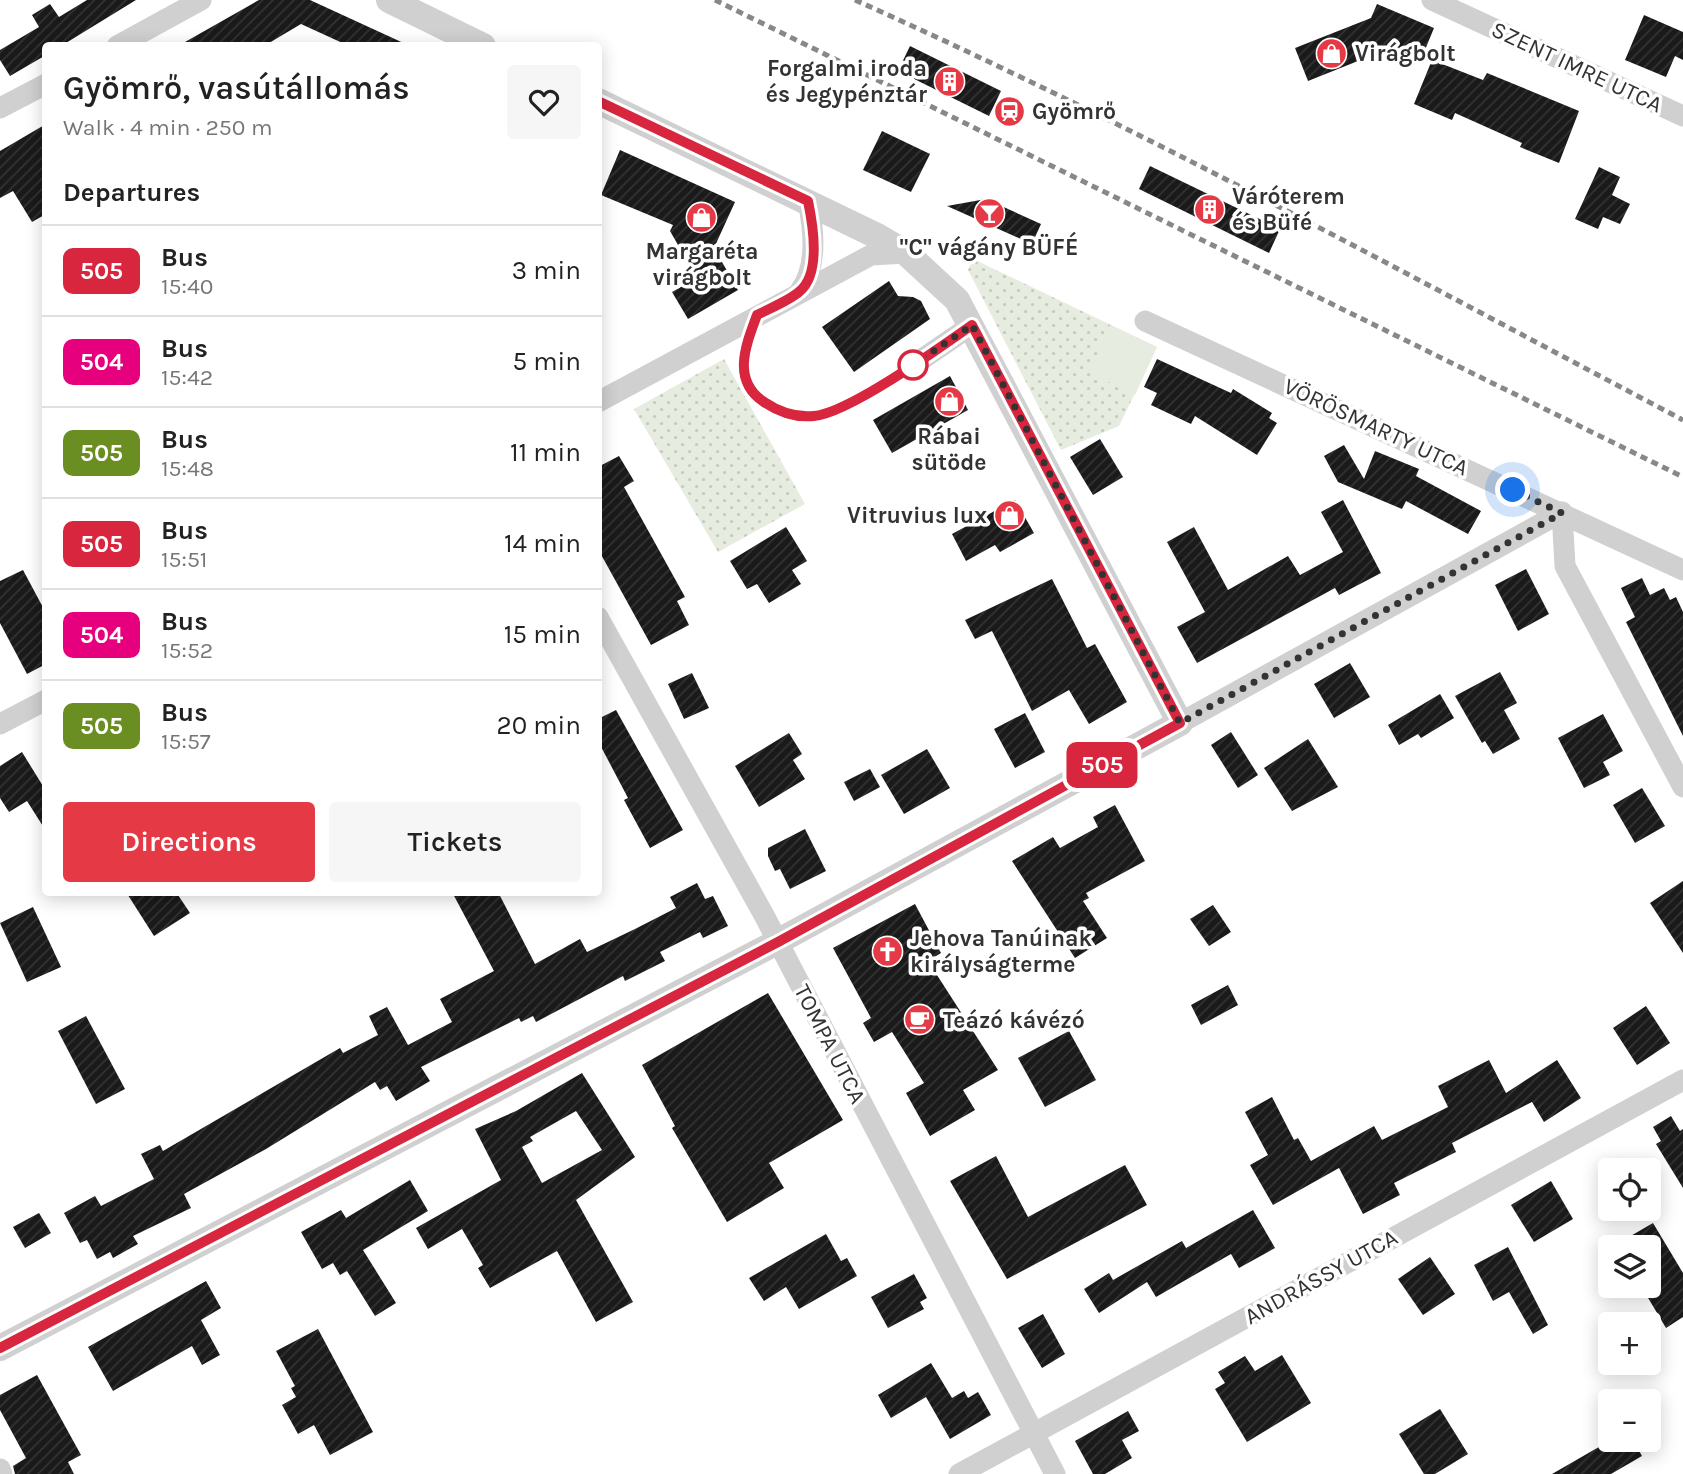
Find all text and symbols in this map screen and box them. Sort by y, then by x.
street label: SZENT IMRE UTCA [1487,16,1667,118]
shop icon: Virágbolt [1315,36,1349,70]
place label: Virágbolt [1355,40,1456,67]
place label: Forgalmi iroda és Jegypénztár [766,55,927,108]
building icon: Forgalmi iroda és Jegypénztár [933,64,967,98]
button: heart [507,65,581,139]
text: Gyömrő, vasútállomás [63,69,410,107]
station icon: Gyömrő [992,94,1026,128]
place label: Gyömrő [1032,98,1116,125]
text: Walk · 4 min · 250 m [63,114,272,141]
text: Departures [63,177,200,208]
place label: Váróterem és Büfé [1232,183,1345,236]
building icon: Váróterem és Büfé [1192,192,1226,226]
bar icon: "C" vágány BÜFÉ [972,196,1006,230]
shop icon: Margaréta virágbolt [685,200,719,234]
place label: "C" vágány BÜFÉ [900,231,1078,261]
place label: Margaréta virágbolt [646,238,759,291]
text: Bus [161,242,208,273]
text: 3 min [512,255,581,286]
text: 505 [80,257,123,285]
text: 15:40 [161,273,213,300]
text: Bus [161,333,208,364]
text: 5 min [512,346,581,377]
text: 504 [80,348,123,376]
unlabelled marker [898,350,928,380]
text: 15:42 [161,364,213,391]
street label: VÖRÖSMARTY UTCA [1279,372,1473,482]
shop icon: Rábai sütöde [932,385,966,419]
place label: Rábai sütöde [912,423,986,476]
text: Bus [161,424,208,455]
text: 11 min [510,437,581,468]
text: 505 [80,439,123,467]
text: 15:48 [161,455,214,482]
your location [1495,472,1530,507]
shop icon: Vitruvius lux [993,498,1027,532]
place label: Vitruvius lux [847,502,987,529]
text: Bus [161,515,208,546]
text: 14 min [504,528,581,559]
text: 505 [80,530,123,558]
text: 15:51 [161,546,207,573]
text: Bus [161,606,208,637]
text: 15 min [504,619,581,650]
text: 504 [80,621,123,649]
text: 15:52 [161,637,213,664]
text: Bus [161,697,208,728]
text: 20 min [497,710,581,741]
text: 505 [80,712,123,740]
text: 15:57 [161,728,211,755]
line badge: 505 [1062,742,1142,788]
text: 505 [1080,751,1124,779]
button: Directions [63,802,315,882]
button: Tickets [329,802,581,882]
place label: Jehova Tanúinak királyságterme [910,925,1093,978]
church icon: Jehova Tanúinak királyságterme [870,934,904,968]
street label: TOMPA UTCA [788,980,872,1108]
cafe icon: Teázó kávézó [903,1003,937,1037]
place label: Teázó kávézó [943,1007,1085,1034]
map controls [1598,1158,1661,1452]
button: locate [1598,1158,1661,1221]
street label: ANDRÁSSY UTCA [1240,1224,1402,1330]
button: layers [1598,1235,1661,1298]
button: + [1598,1312,1661,1375]
button: − [1598,1389,1661,1452]

